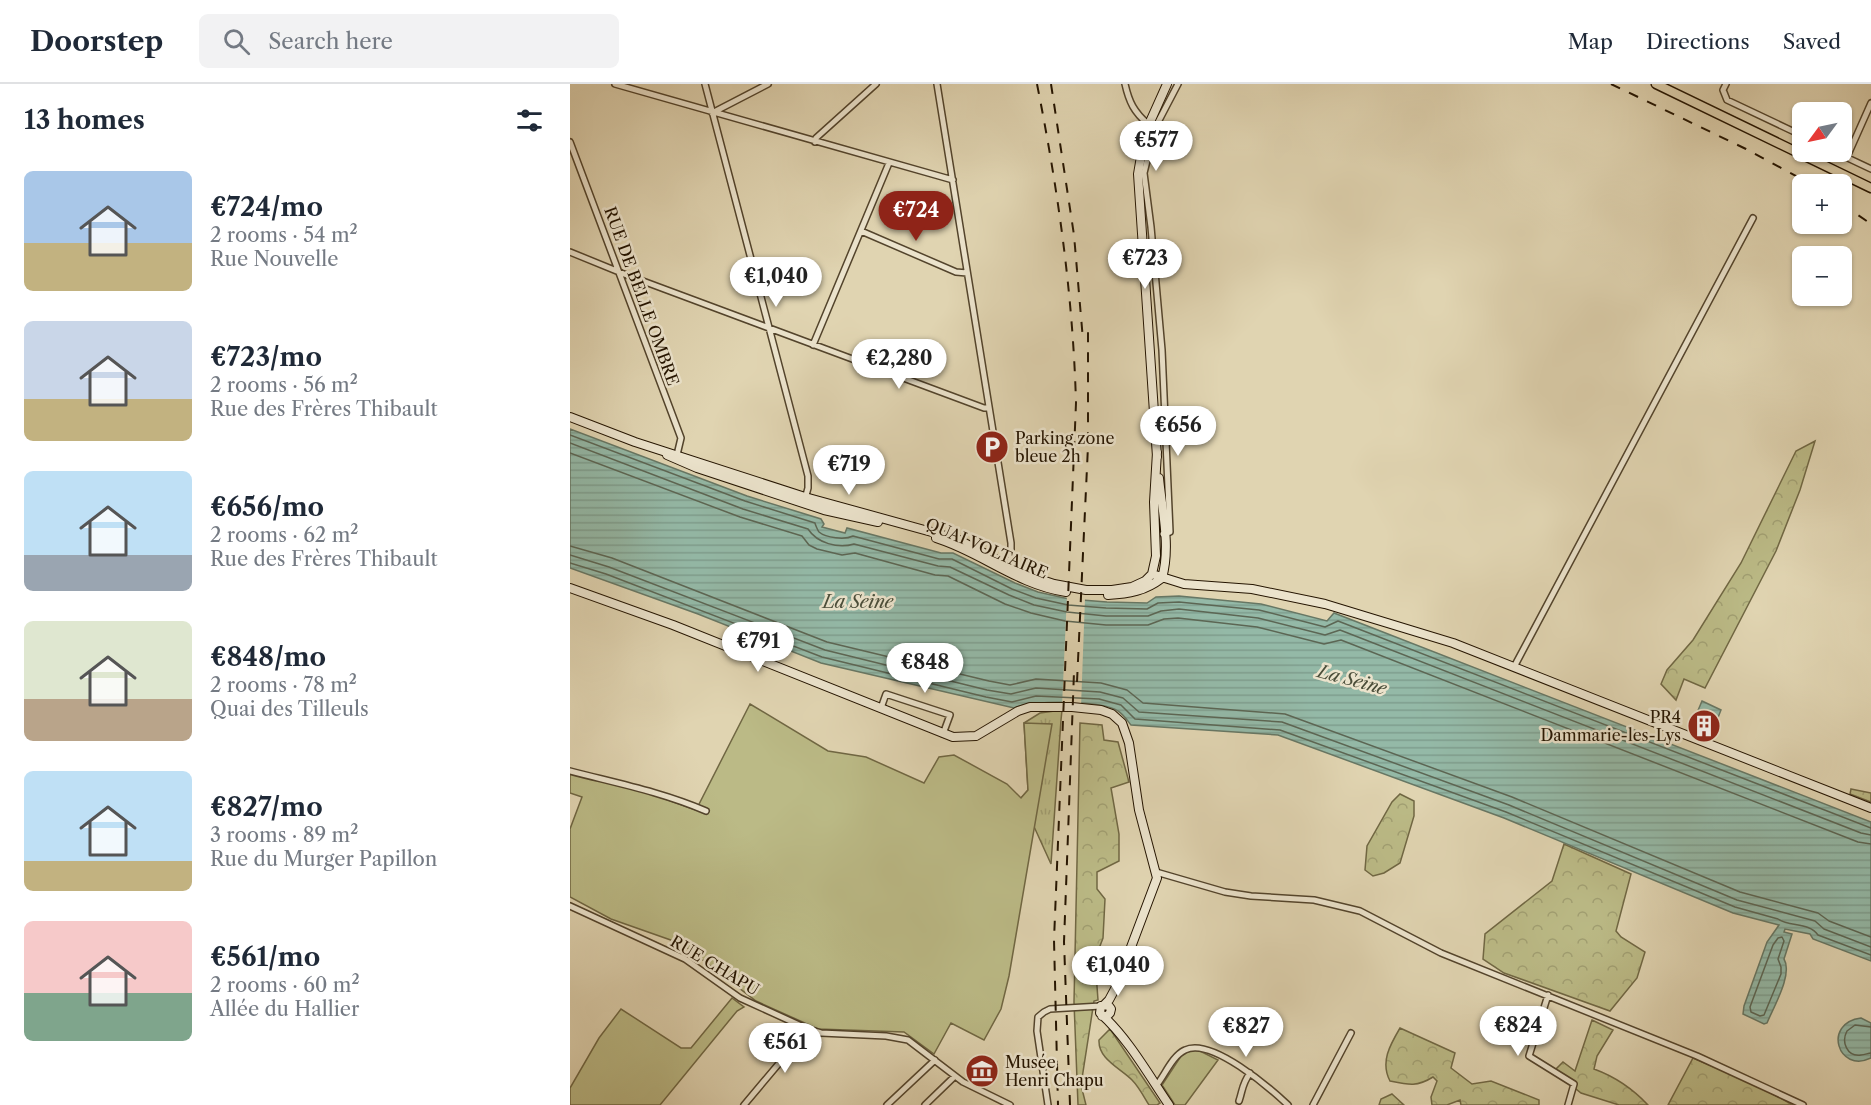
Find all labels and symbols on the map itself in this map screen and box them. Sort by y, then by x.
north arrow [1792,102,1852,162]
pin: €577 [1120,121,1192,172]
pin: €724 [880,191,952,242]
street label: RUE DE BELLE OMBRE [600,204,684,388]
pin: €723 [1109,239,1181,290]
pin: €1,040 [727,257,825,308]
pin: €2,280 [850,339,948,390]
pin: €656 [1142,406,1214,457]
place label: Parking zone bleue 2h [1015,428,1114,466]
parking icon: Parking zone bleue 2h [974,429,1010,465]
pin: €719 [813,445,885,496]
street label: QUAI VOLTAIRE [923,513,1051,583]
water label: La Seine [821,591,895,613]
pin: €791 [722,622,794,673]
pin: €848 [889,643,961,694]
water label: La Seine [1313,660,1390,700]
place label: PR4 Dammarie-les-Lys [1540,707,1681,745]
building icon: PR4 Dammarie-les-Lys [1686,708,1722,744]
street label: RUE CHAPU [667,931,763,999]
pin: €1,040 [1069,946,1167,997]
pin: €824 [1482,1006,1554,1057]
pin: €827 [1210,1007,1282,1058]
pin: €561 [749,1023,821,1074]
place label: Musée Henri Chapu [1005,1052,1104,1090]
museum icon: Musée Henri Chapu [964,1053,1000,1089]

